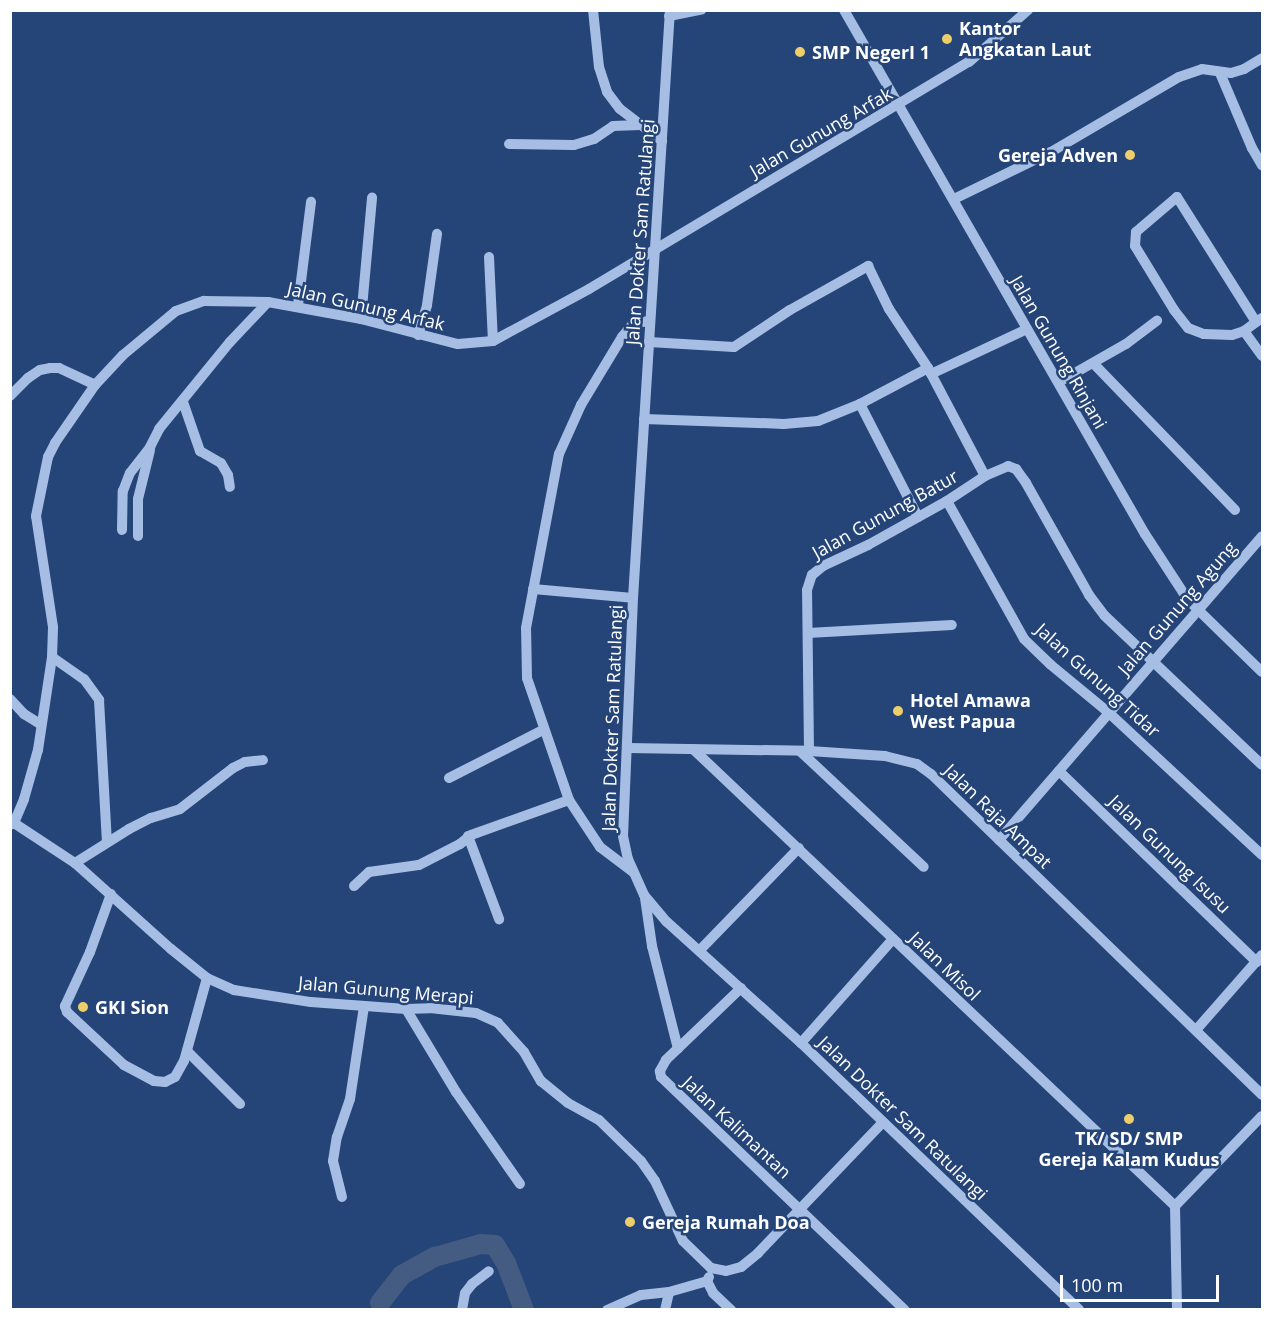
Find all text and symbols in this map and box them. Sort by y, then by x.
place label: Kantor Angkatan Laut [959,18,1091,60]
marker: Kantor Angkatan Laut [940,32,954,46]
place label: SMP NegerI 1 [812,41,930,63]
marker: SMP NegerI 1 [793,45,807,59]
street label: Jalan Gunung Arfak [746,82,896,182]
street label: Jalan Dokter Sam Ratulangi [621,118,659,346]
place label: Gereja Adven [998,144,1118,166]
marker: Gereja Adven [1123,148,1137,162]
street label: Jalan Gunung Rinjani [1006,271,1112,433]
street label: Jalan Gunung Arfak [285,277,447,335]
street label: Jalan Gunung Batur [808,465,962,563]
street label: Jalan Gunung Agung [1113,537,1241,679]
street label: Jalan Dokter Sam Ratulangi [597,604,627,832]
street label: Jalan Gunung Tidar [1031,619,1165,741]
place label: Hotel Amawa West Papua [910,690,1031,732]
marker: Hotel Amawa West Papua [891,704,905,718]
street label: Jalan Raja Ampat [940,759,1056,873]
street label: Jalan Gunung Isusu [1105,790,1235,918]
street label: Jalan Misol [905,927,985,1005]
street label: Jalan Gunung Merapi [297,972,475,1008]
place label: GKI Sion [95,996,169,1018]
marker: GKI Sion [76,1000,90,1014]
street label: Jalan Dokter Sam Ratulangi [814,1031,992,1205]
street label: Jalan Kalimantan [678,1071,796,1183]
marker: TK/ SD/ SMP Gereja Kalam Kudus [1122,1112,1136,1126]
place label: TK/ SD/ SMP Gereja Kalam Kudus [1038,1128,1220,1170]
place label: Gereja Rumah Doa [642,1211,810,1233]
marker: Gereja Rumah Doa [623,1215,637,1229]
scale bar [1063,1263,1222,1301]
text: 100 m [1071,1273,1123,1297]

